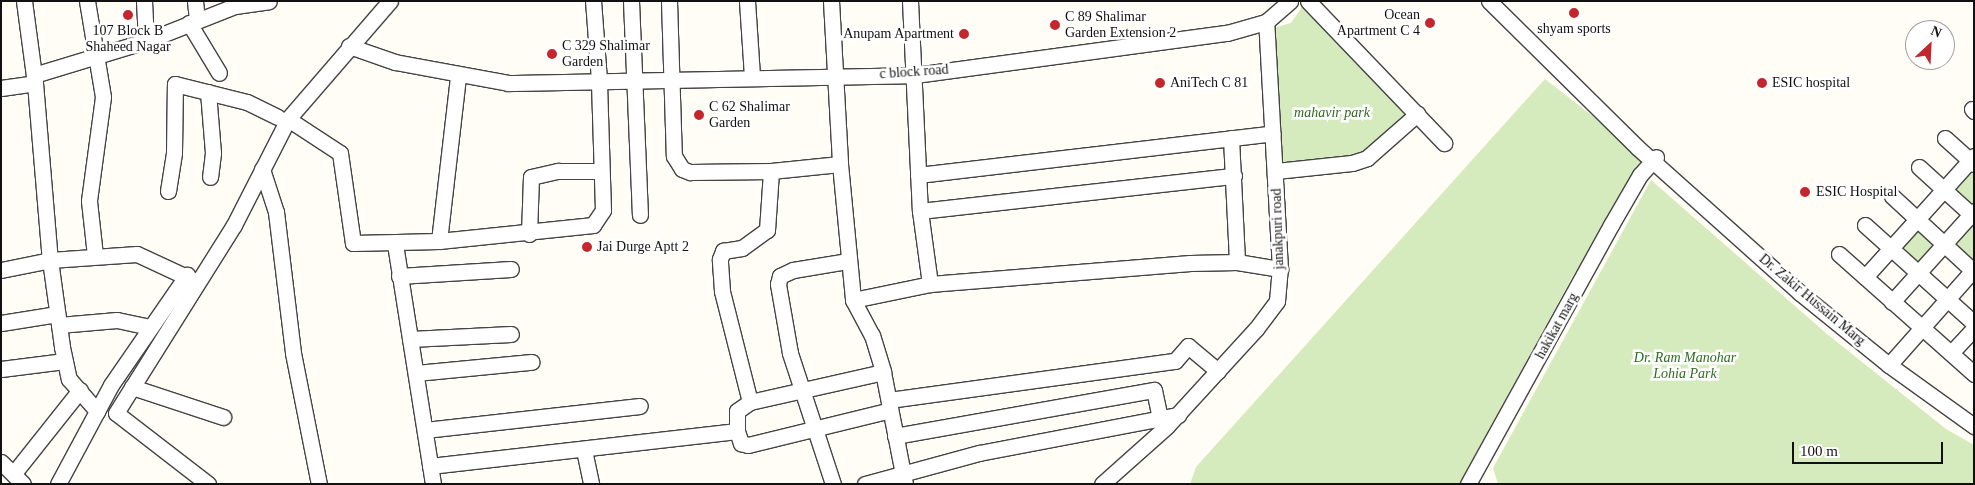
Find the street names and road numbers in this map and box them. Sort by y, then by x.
street label: c block road [874,61,954,83]
street label: janakpuri road [1268,181,1288,277]
street label: Dr. Zakir Hussain Marg [1749,245,1875,355]
street label: hakikat marg [1529,284,1585,368]

